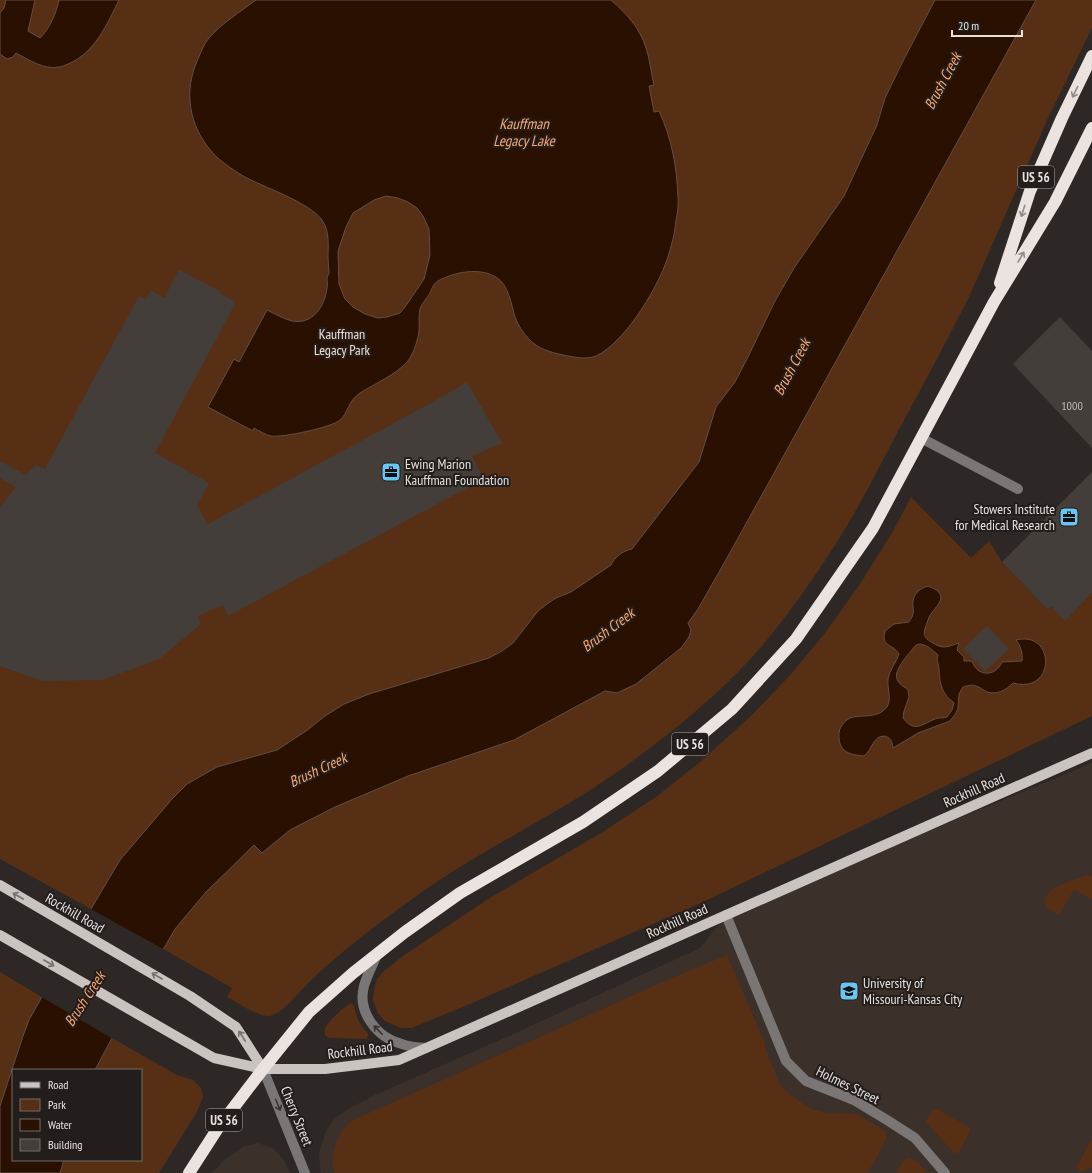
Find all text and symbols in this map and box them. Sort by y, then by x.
scale bar [952,12,1022,38]
text: 20 m [958,18,979,33]
water label: Brush Creek [920,47,966,112]
one-way arrow [1071,85,1078,97]
water label: Kauffman Legacy Lake [493,114,556,150]
road number: US 56 [1018,166,1054,188]
one-way arrow [1019,204,1026,217]
one-way arrow [1018,251,1026,263]
park label: Kauffman Legacy Park [314,325,371,359]
water label: Brush Creek [769,333,815,398]
house number: 1000 [1061,398,1083,413]
place label: Ewing Marion Kauffman Foundation [405,455,509,489]
office icon: Ewing Marion Kauffman Foundation [380,461,402,483]
place label: Stowers Institute for Medical Research [955,500,1055,534]
office icon: Stowers Institute for Medical Research [1058,506,1080,528]
water label: Brush Creek [577,602,640,656]
road number: US 56 [672,733,708,755]
water label: Brush Creek [286,747,352,791]
street label: Rockhill Road [941,769,1007,811]
street label: Rockhill Road [42,889,108,937]
one-way arrow [12,891,24,899]
street label: Rockhill Road [644,900,710,942]
one-way arrow [43,959,55,967]
water label: Brush Creek [60,966,110,1030]
one-way arrow [151,972,163,980]
place label: University of Missouri-Kansas City [863,974,963,1008]
school or university icon: University of Missouri-Kansas City [838,980,860,1002]
one-way arrow [373,1025,383,1035]
one-way arrow [238,1031,246,1042]
street label: Rockhill Road [327,1037,393,1063]
street label: Holmes Street [813,1062,883,1108]
legend [12,1069,142,1161]
text: Road [48,1077,68,1092]
street label: Cherry Street [277,1083,317,1149]
text: Park [48,1097,66,1112]
one-way arrow [274,1098,282,1110]
road number: US 56 [206,1109,242,1131]
text: Water [48,1117,73,1132]
text: Building [48,1137,83,1152]

